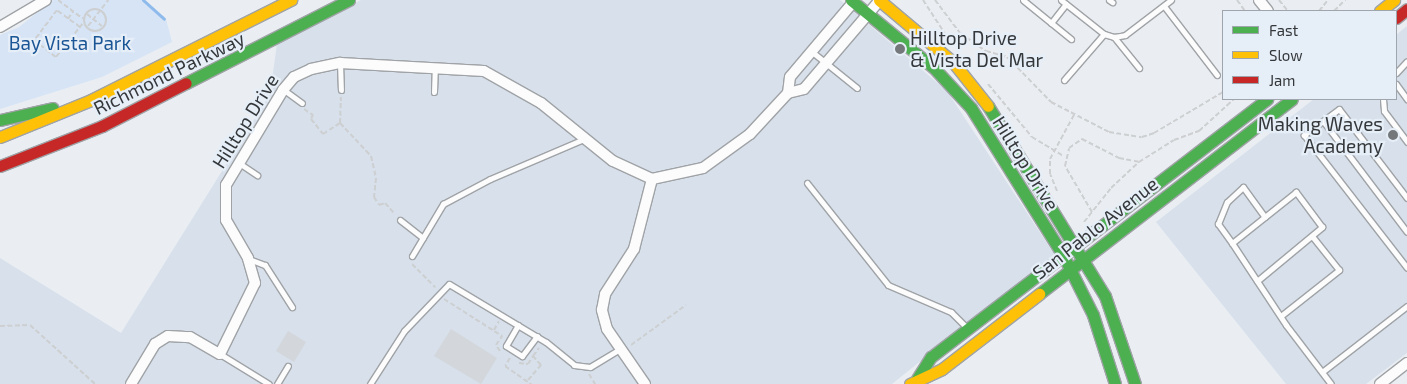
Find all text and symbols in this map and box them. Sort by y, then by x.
legend [1222,10,1397,100]
text: Fast [1269,21,1298,39]
street label: Richmond Parkway [90,27,248,119]
place label: Hilltop Drive & Vista Del Mar [910,27,1044,71]
park label: Bay Vista Park [8,32,132,54]
marker: Hilltop Drive & Vista Del Mar [894,43,906,55]
text: Slow [1269,46,1303,64]
street label: Hilltop Drive [207,70,283,172]
text: Jam [1269,71,1295,89]
street label: Hilltop Drive [988,112,1064,214]
place label: Making Waves Academy [1258,113,1383,157]
marker: Making Waves Academy [1387,129,1399,141]
street label: San Pablo Avenue [1028,172,1162,284]

